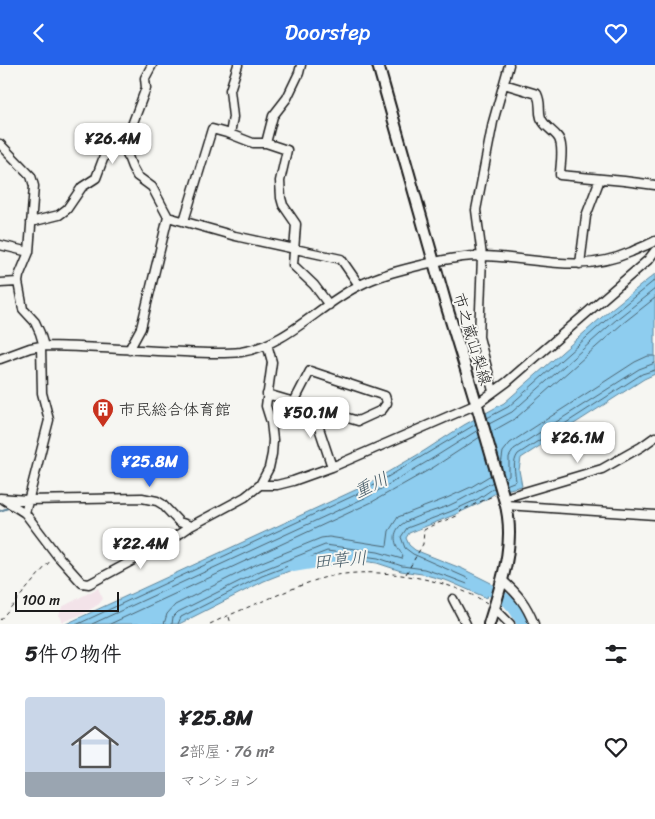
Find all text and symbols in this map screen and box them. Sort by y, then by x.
text: Doorstep [285,13,370,52]
icon: back [25,19,53,47]
icon: heart [602,19,630,47]
pin: ¥26.4M [72,123,154,165]
text: ¥26.4M [85,124,141,153]
street label: 市之蔵山梨線 [445,289,500,389]
place label: 市民総合体育館 [119,395,231,424]
building icon: 市民総合体育館 [91,397,115,428]
pin: ¥50.1M [270,397,352,439]
text: ¥50.1M [284,398,338,427]
pin: ¥26.1M [537,421,619,464]
text: ¥26.1M [552,423,604,452]
pin: ¥25.8M [109,445,191,488]
text: ¥25.8M [122,447,178,476]
water label: 重川 [348,463,394,507]
pin: ¥22.4M [100,527,182,570]
text: ¥22.4M [113,529,169,558]
water label: 田草川 [312,542,368,578]
text: 100 m [22,588,60,613]
scale bar [15,589,119,612]
text: 5件の物件 [25,635,122,673]
icon: filters [602,640,630,668]
text: ¥25.8M [180,699,253,737]
icon: home [65,717,125,777]
icon: heart [602,733,630,761]
text: 2部屋 · 76 m² [180,737,275,766]
text: マンション [180,766,259,795]

